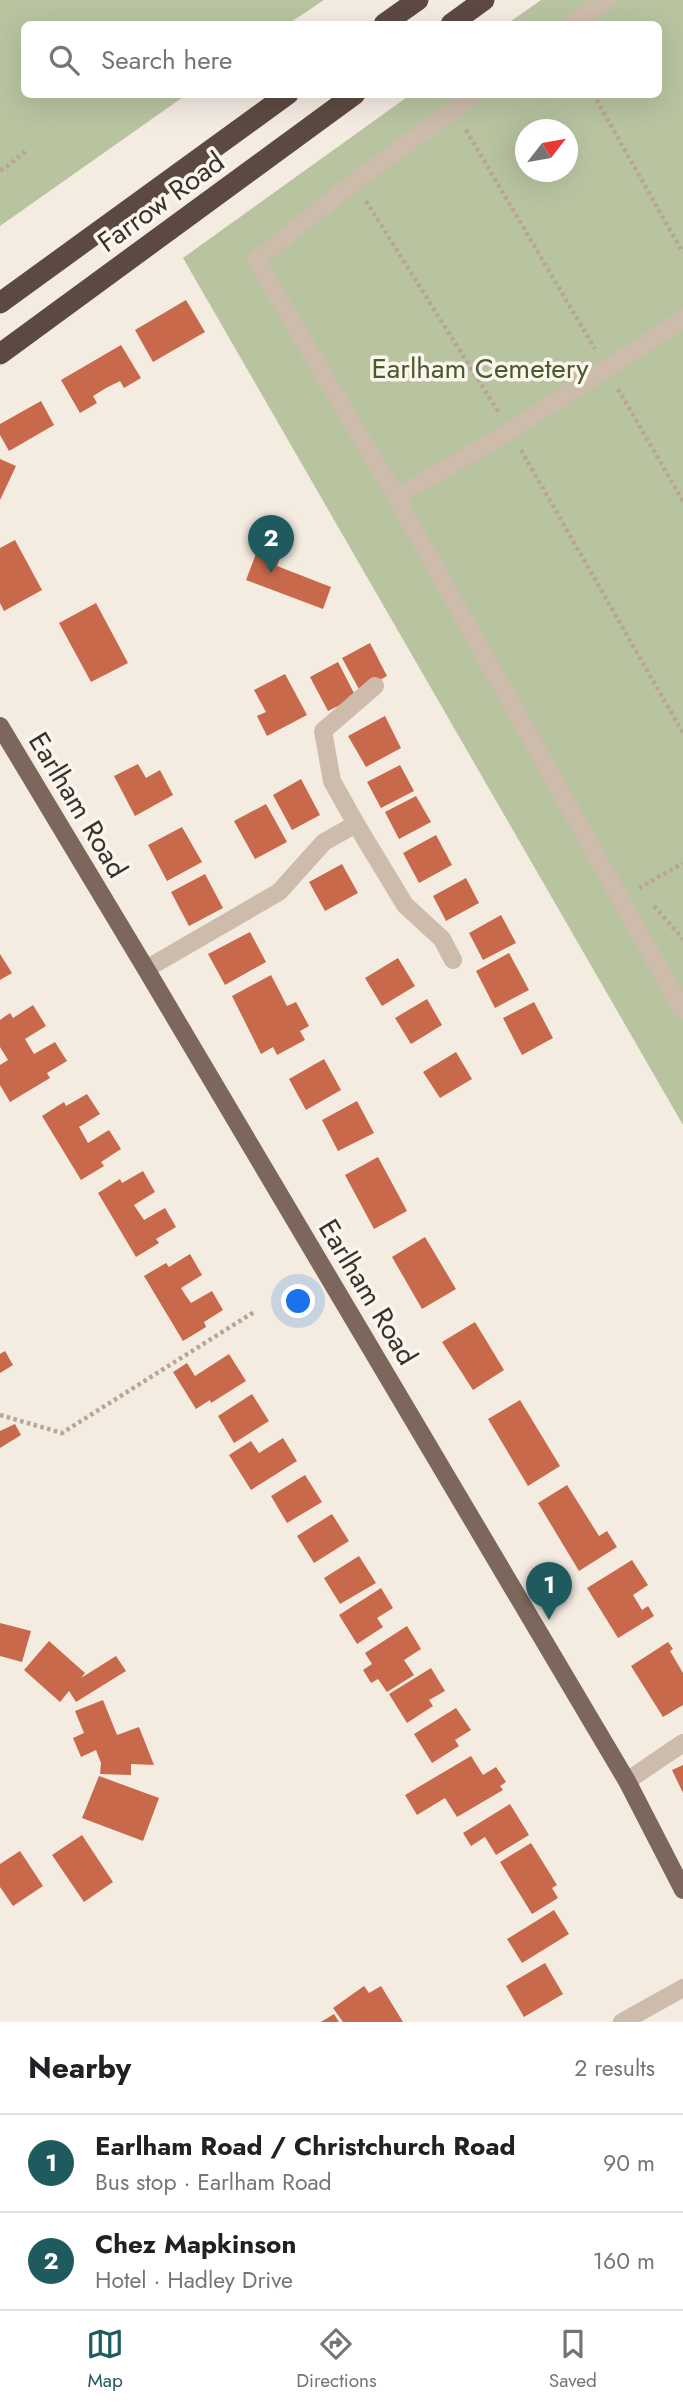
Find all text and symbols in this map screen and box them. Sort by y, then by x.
search box [21,21,662,98]
icon: search [45,41,83,79]
text: Search here [101,41,233,79]
north arrow [515,119,578,182]
street label: Farrow Road [89,142,233,262]
park label: Earlham Cemetery [371,348,589,389]
pin: 2 [248,515,294,573]
street label: Earlham Road [18,724,138,886]
street label: Earlham Road [308,1211,428,1373]
your location [281,1284,315,1318]
pin: 1 [526,1562,572,1620]
text: Nearby [28,2046,131,2089]
text: 2 results [574,2051,655,2085]
text: Earlham Road / Christchurch Road [95,2127,516,2165]
text: 1 [45,2146,57,2180]
text: 90 m [603,2146,655,2180]
text: Bus stop · Earlham Road [95,2165,332,2199]
text: Chez Mapkinson [95,2225,296,2263]
text: 2 [43,2244,59,2278]
text: 160 m [593,2244,655,2278]
text: Hotel · Hadley Drive [95,2263,293,2297]
tab: Map [86,2325,124,2394]
tab: Directions [296,2325,377,2394]
tab: Saved [549,2325,597,2394]

